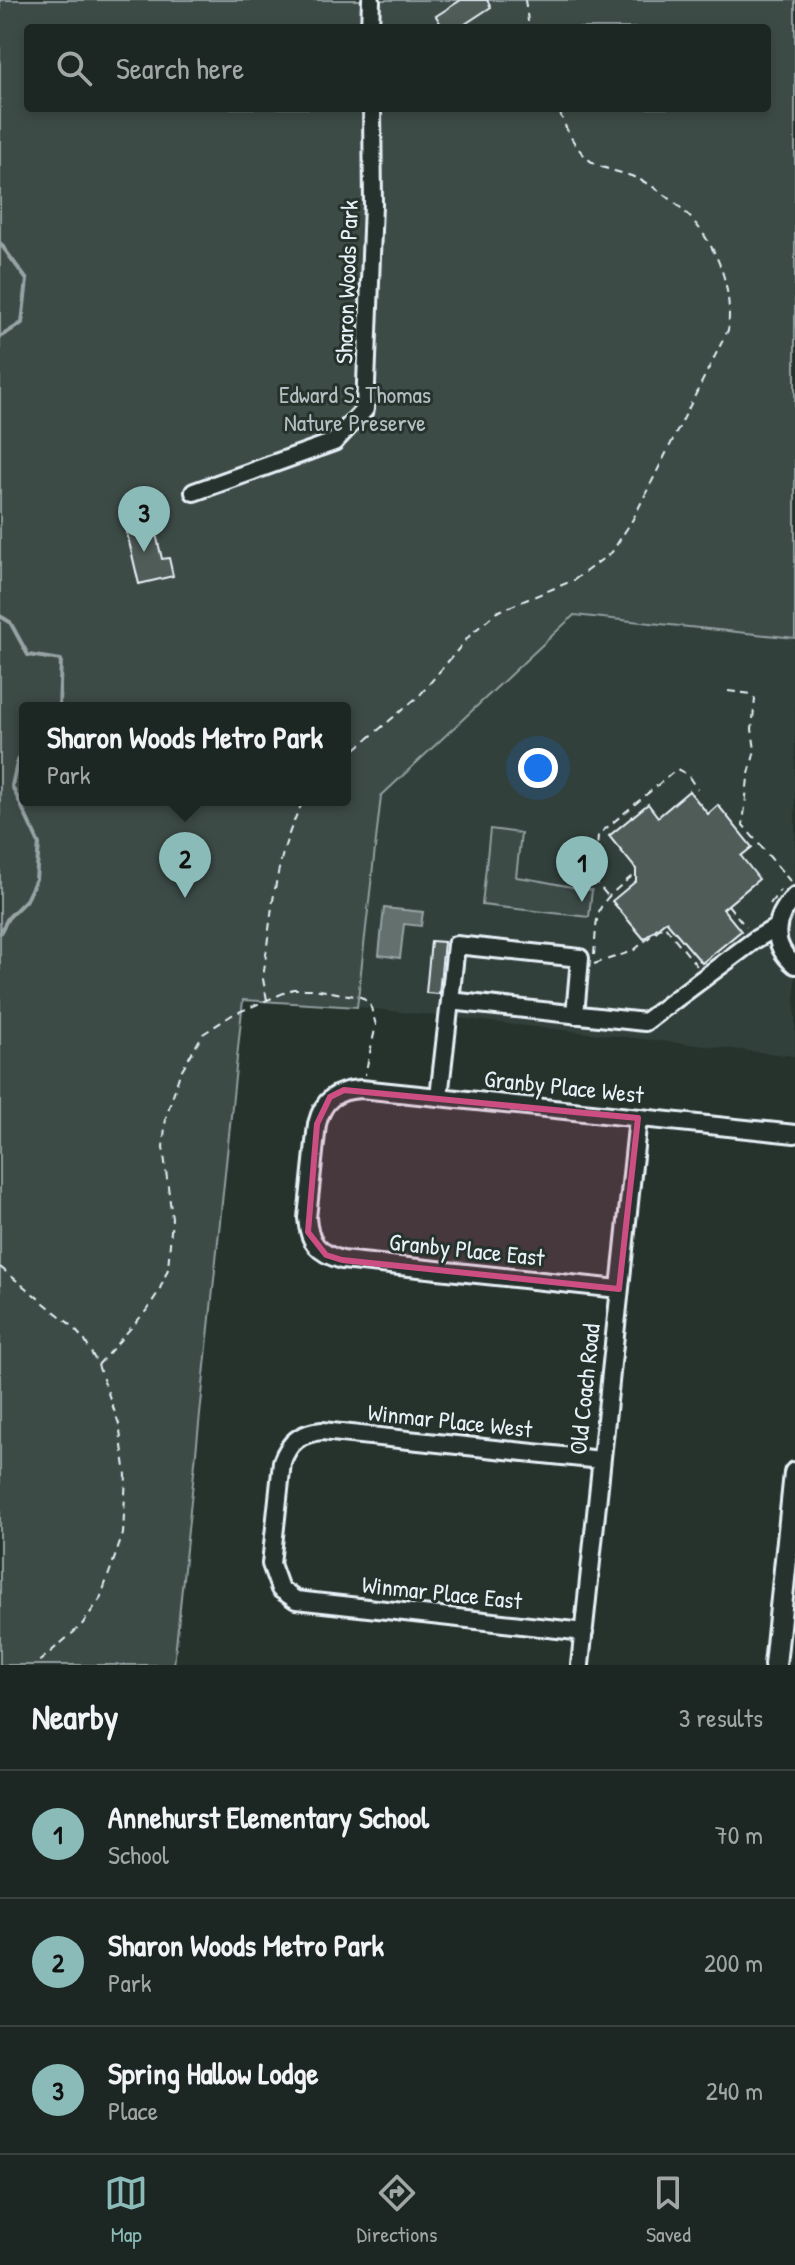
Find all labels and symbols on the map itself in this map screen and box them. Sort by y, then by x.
street label: Sharon Woods Park [327,199,365,365]
park label: Edward S. Thomas Nature Preserve [279,378,431,438]
pin: 3 [118,486,170,552]
your location [518,748,558,788]
pin: 2 [159,832,211,898]
pin: 1 [556,836,608,902]
street label: Granby Place West [483,1062,646,1110]
street label: Granby Place East [388,1225,547,1273]
street label: Old Coach Road [561,1322,607,1456]
street label: Winmar Place West [366,1395,534,1445]
street label: Winmar Place East [360,1568,524,1616]

